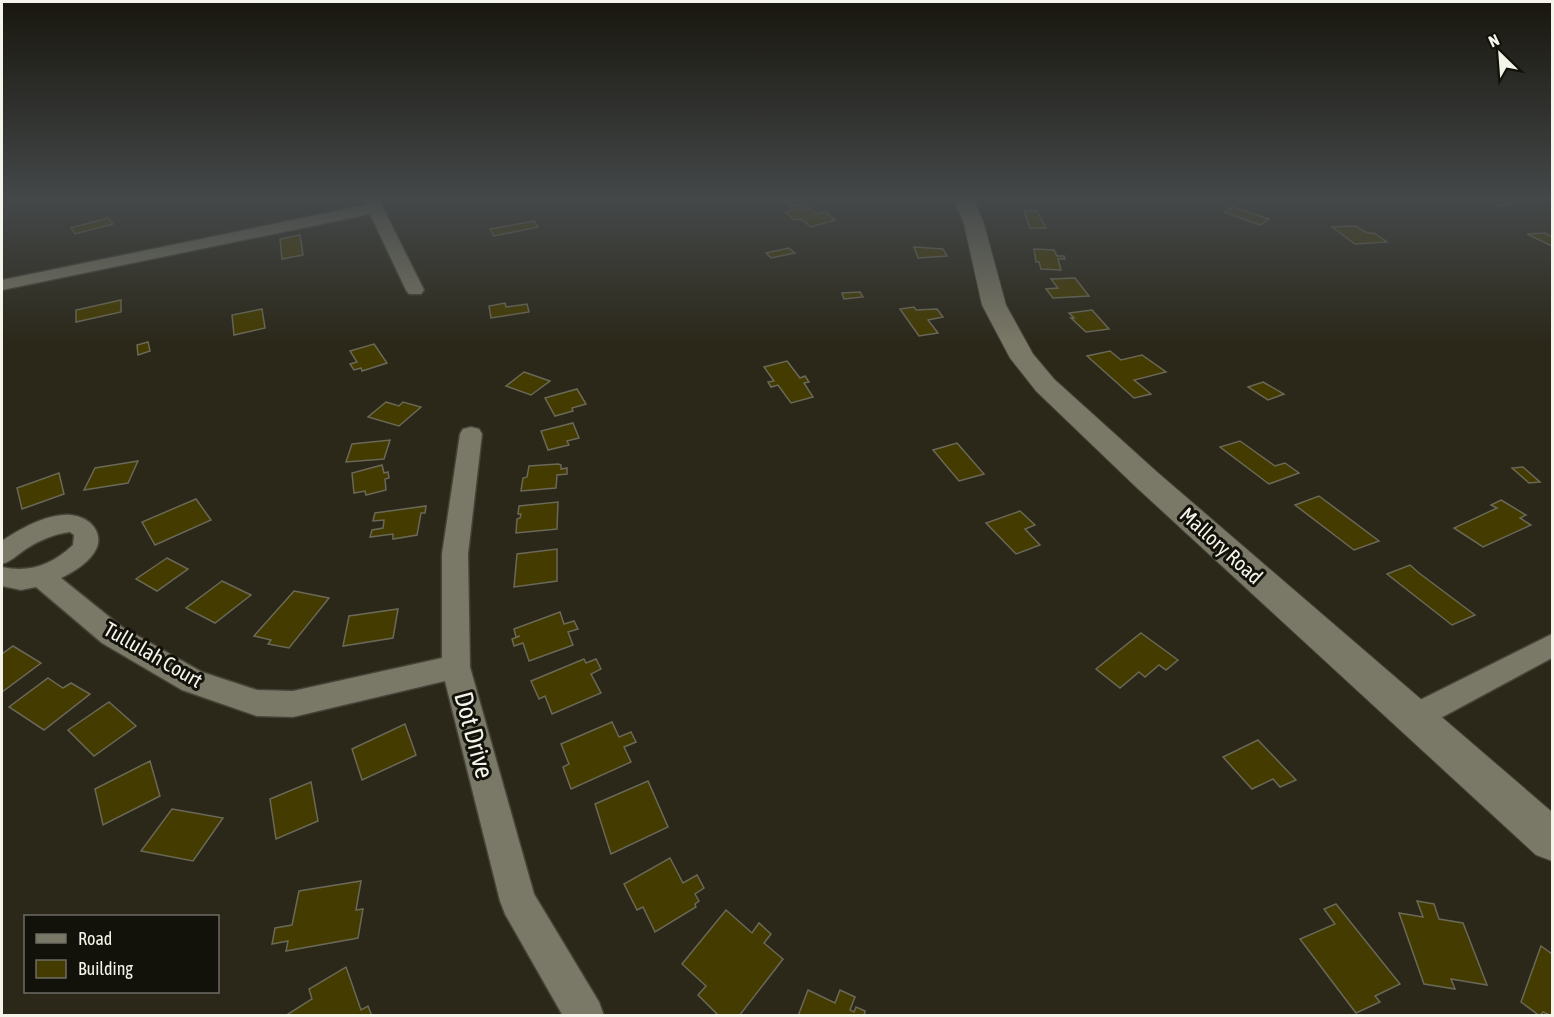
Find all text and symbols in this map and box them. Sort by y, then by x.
north arrow [1470,24,1530,84]
text: N [1486,30,1502,51]
street label: Mallory Road [1176,502,1268,588]
street label: Tullulah Court [100,616,207,692]
street label: Dot Drive [448,688,500,782]
legend [24,915,219,993]
text: Road [78,928,112,949]
text: Building [78,958,133,979]

